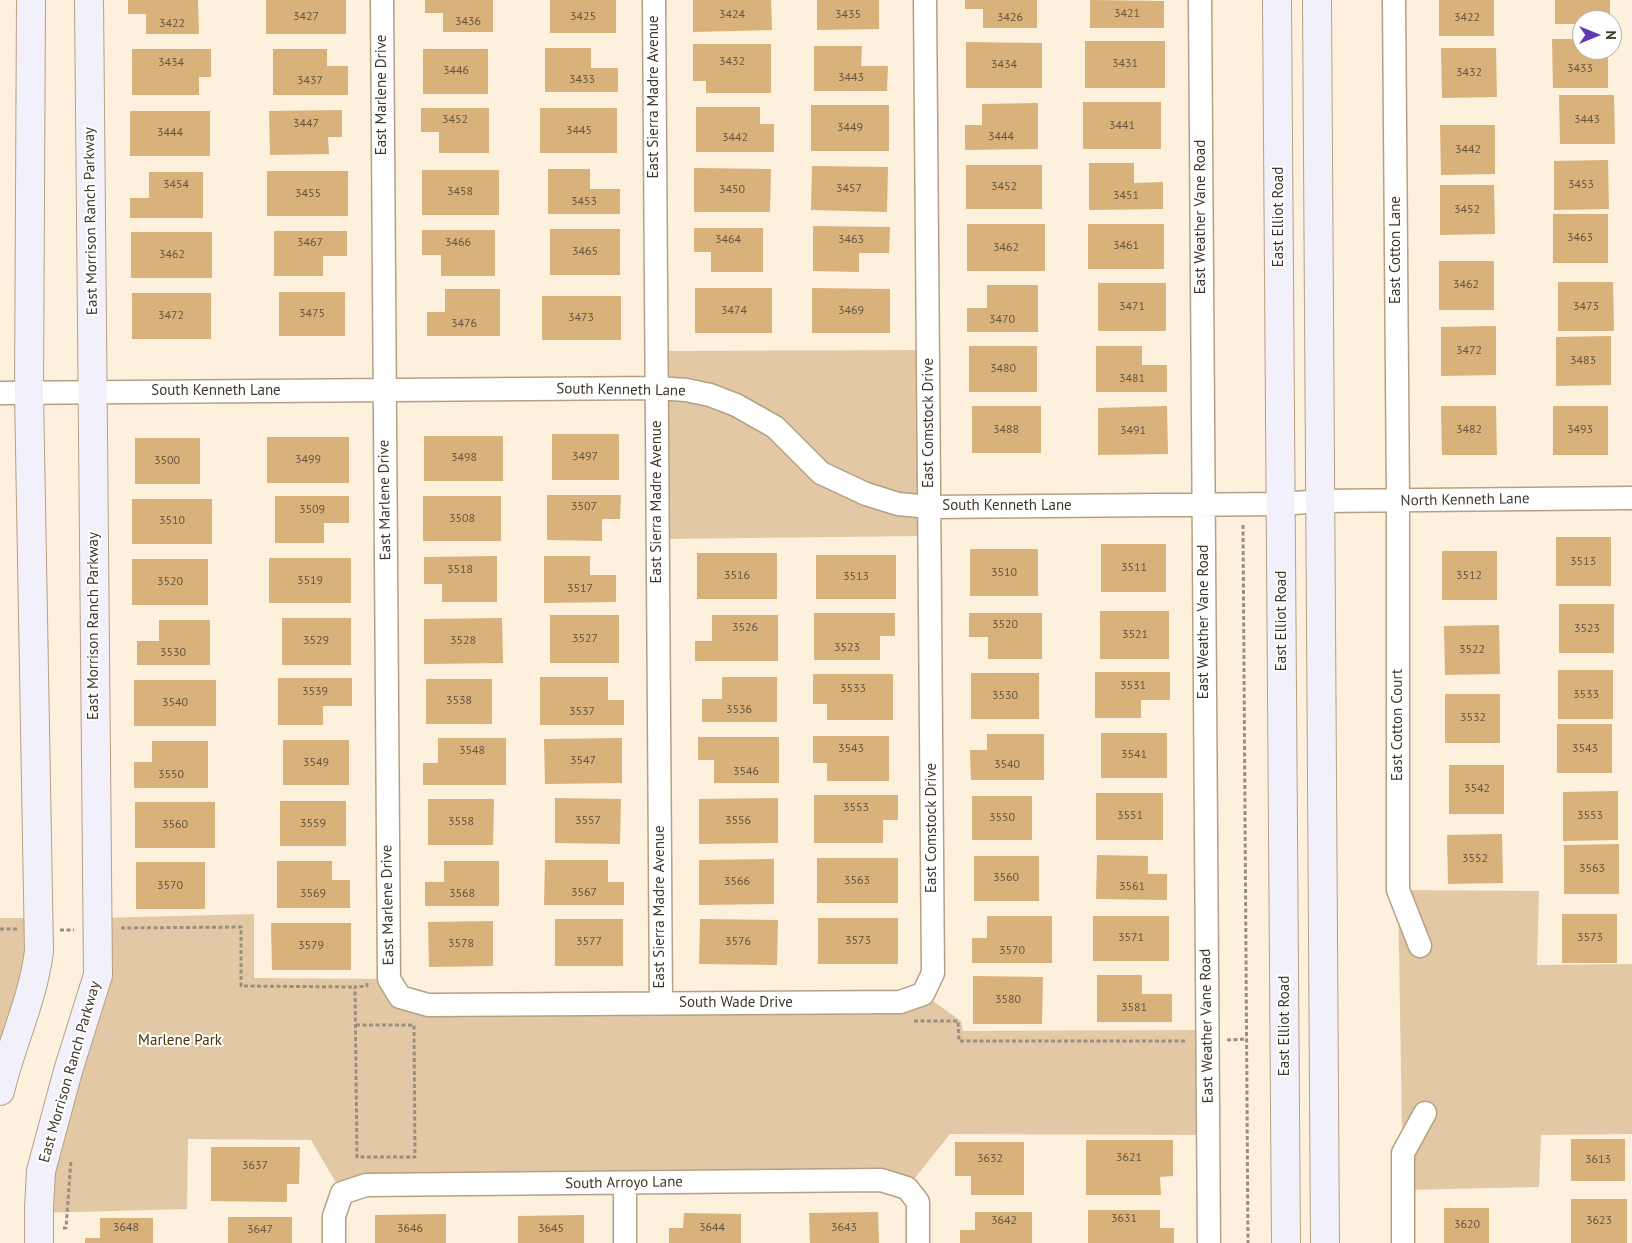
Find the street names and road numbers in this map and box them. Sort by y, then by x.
street label: East Sierra Madre Avenue [645,15,663,179]
street label: East Marlene Drive [373,35,391,155]
street label: East Morrison Ranch Parkway [80,127,102,315]
street label: East Weather Vane Road [1192,140,1210,294]
street label: East Elliot Road [1270,167,1288,267]
street label: East Cotton Lane [1387,196,1405,304]
street label: East Comstock Drive [920,358,938,488]
street label: South Kenneth Lane [556,380,686,400]
street label: South Kenneth Lane [151,382,281,400]
street label: East Sierra Madre Avenue [648,420,666,584]
street label: East Marlene Drive [375,439,395,561]
street label: North Kenneth Lane [1400,490,1530,510]
street label: South Kenneth Lane [942,497,1072,515]
street label: East Morrison Ranch Parkway [85,532,103,720]
street label: East Weather Vane Road [1195,545,1213,699]
street label: East Elliot Road [1273,571,1291,671]
street label: East Cotton Court [1389,669,1407,781]
street label: East Comstock Drive [923,763,941,893]
street label: East Sierra Madre Avenue [651,825,669,989]
street label: East Marlene Drive [378,844,398,966]
street label: East Weather Vane Road [1197,949,1217,1103]
street label: East Elliot Road [1276,976,1294,1076]
street label: East Morrison Ranch Parkway [35,979,105,1165]
street label: South Wade Drive [679,994,793,1012]
street label: South Arroyo Lane [565,1173,683,1193]

